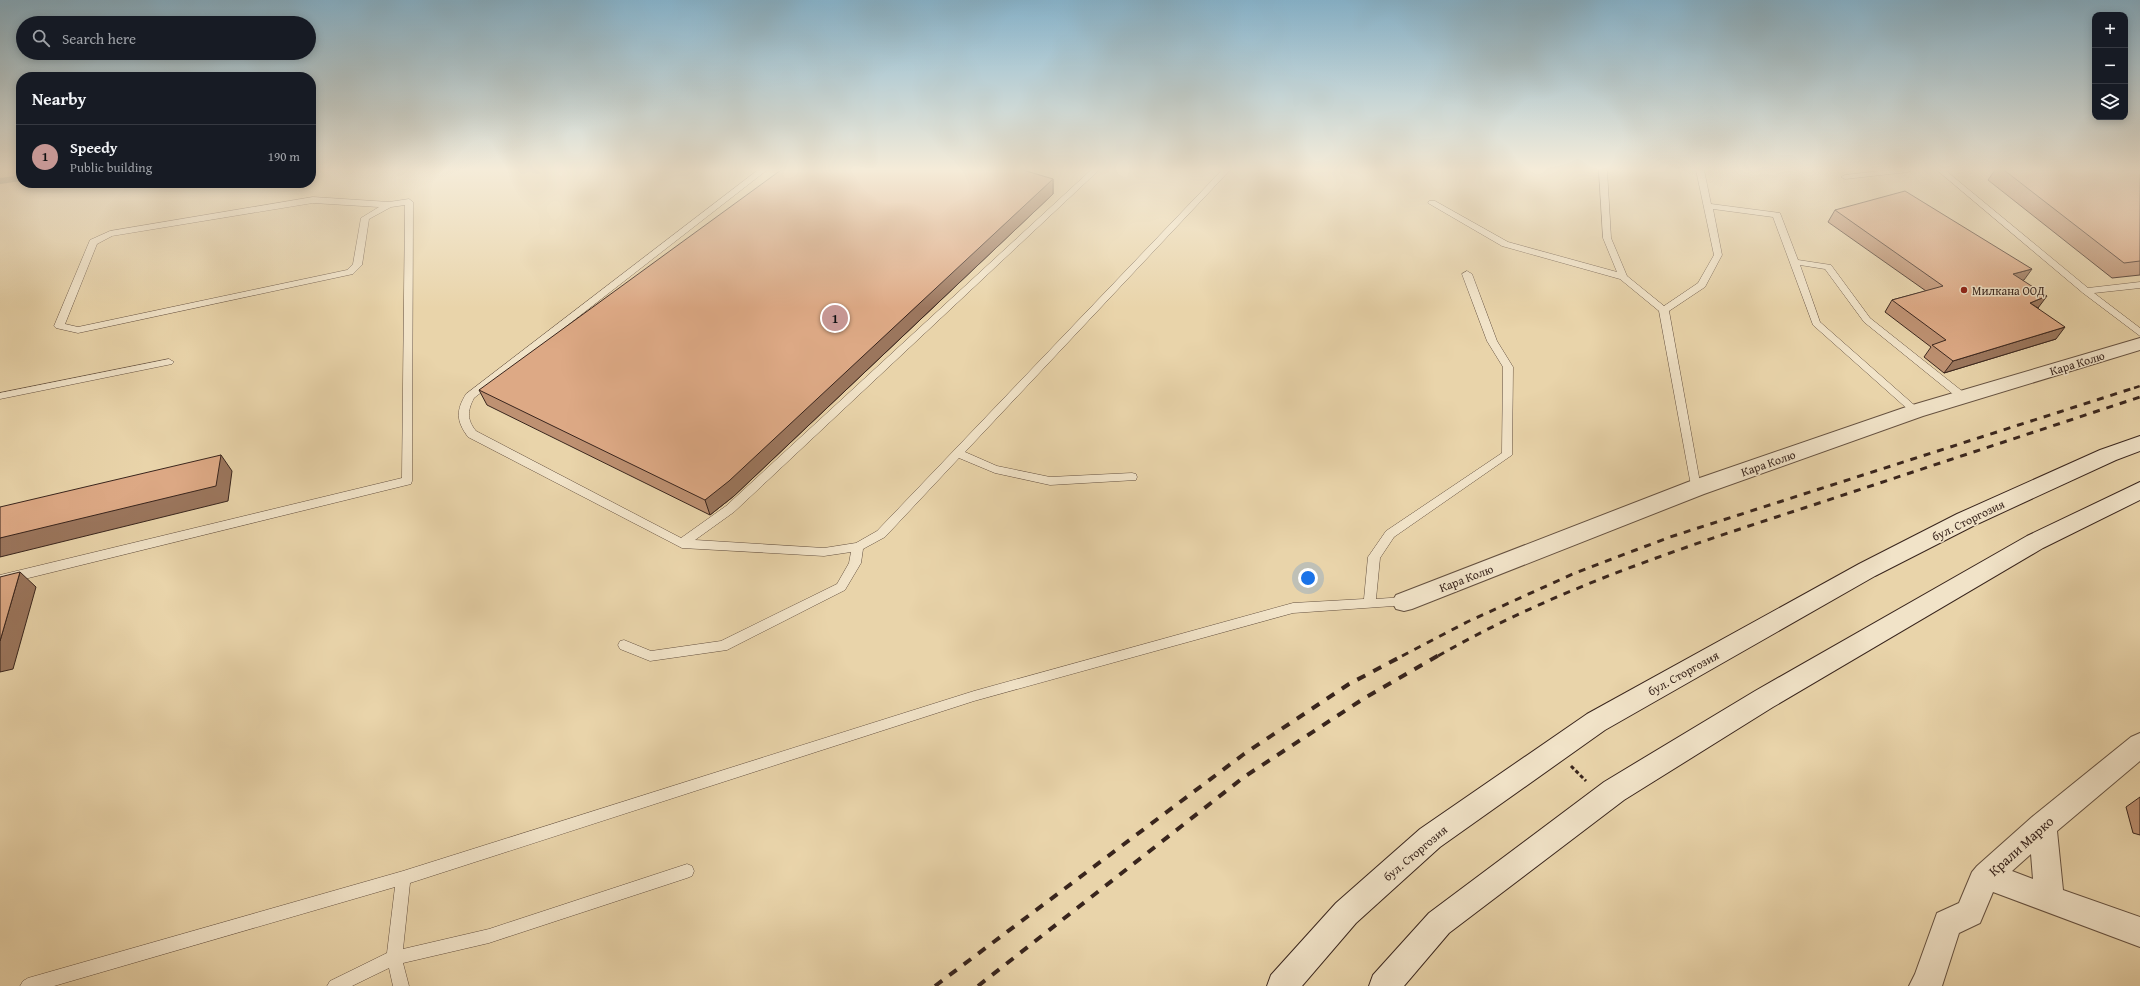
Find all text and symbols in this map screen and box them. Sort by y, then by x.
map controls [2092,12,2128,120]
button: + [2092,12,2128,48]
search box [16,16,316,60]
icon: search [30,27,52,49]
text: Search here [62,28,136,49]
button: − [2092,48,2128,84]
button: layers [2092,84,2128,120]
text: Nearby [32,86,86,111]
text: Speedy [70,137,117,158]
text: 1 [42,147,48,166]
text: 190 m [268,147,300,166]
text: Public building [70,158,152,177]
place label: Милкана OOД [1972,282,2045,299]
marker: Милкана OOД [1959,285,1969,295]
pin: 1 [822,303,848,333]
street label: Кара Колю [2047,346,2107,379]
street label: Кара Колю [1738,446,1798,480]
street label: бул. Сторгозия [1929,495,2007,545]
street label: Кара Колю [1436,560,1496,596]
your location [1298,568,1318,588]
street label: бул. Сторгозия [1644,646,1722,700]
street label: Крали Марко [1984,811,2058,881]
street label: бул. Сторгозия [1379,821,1451,885]

